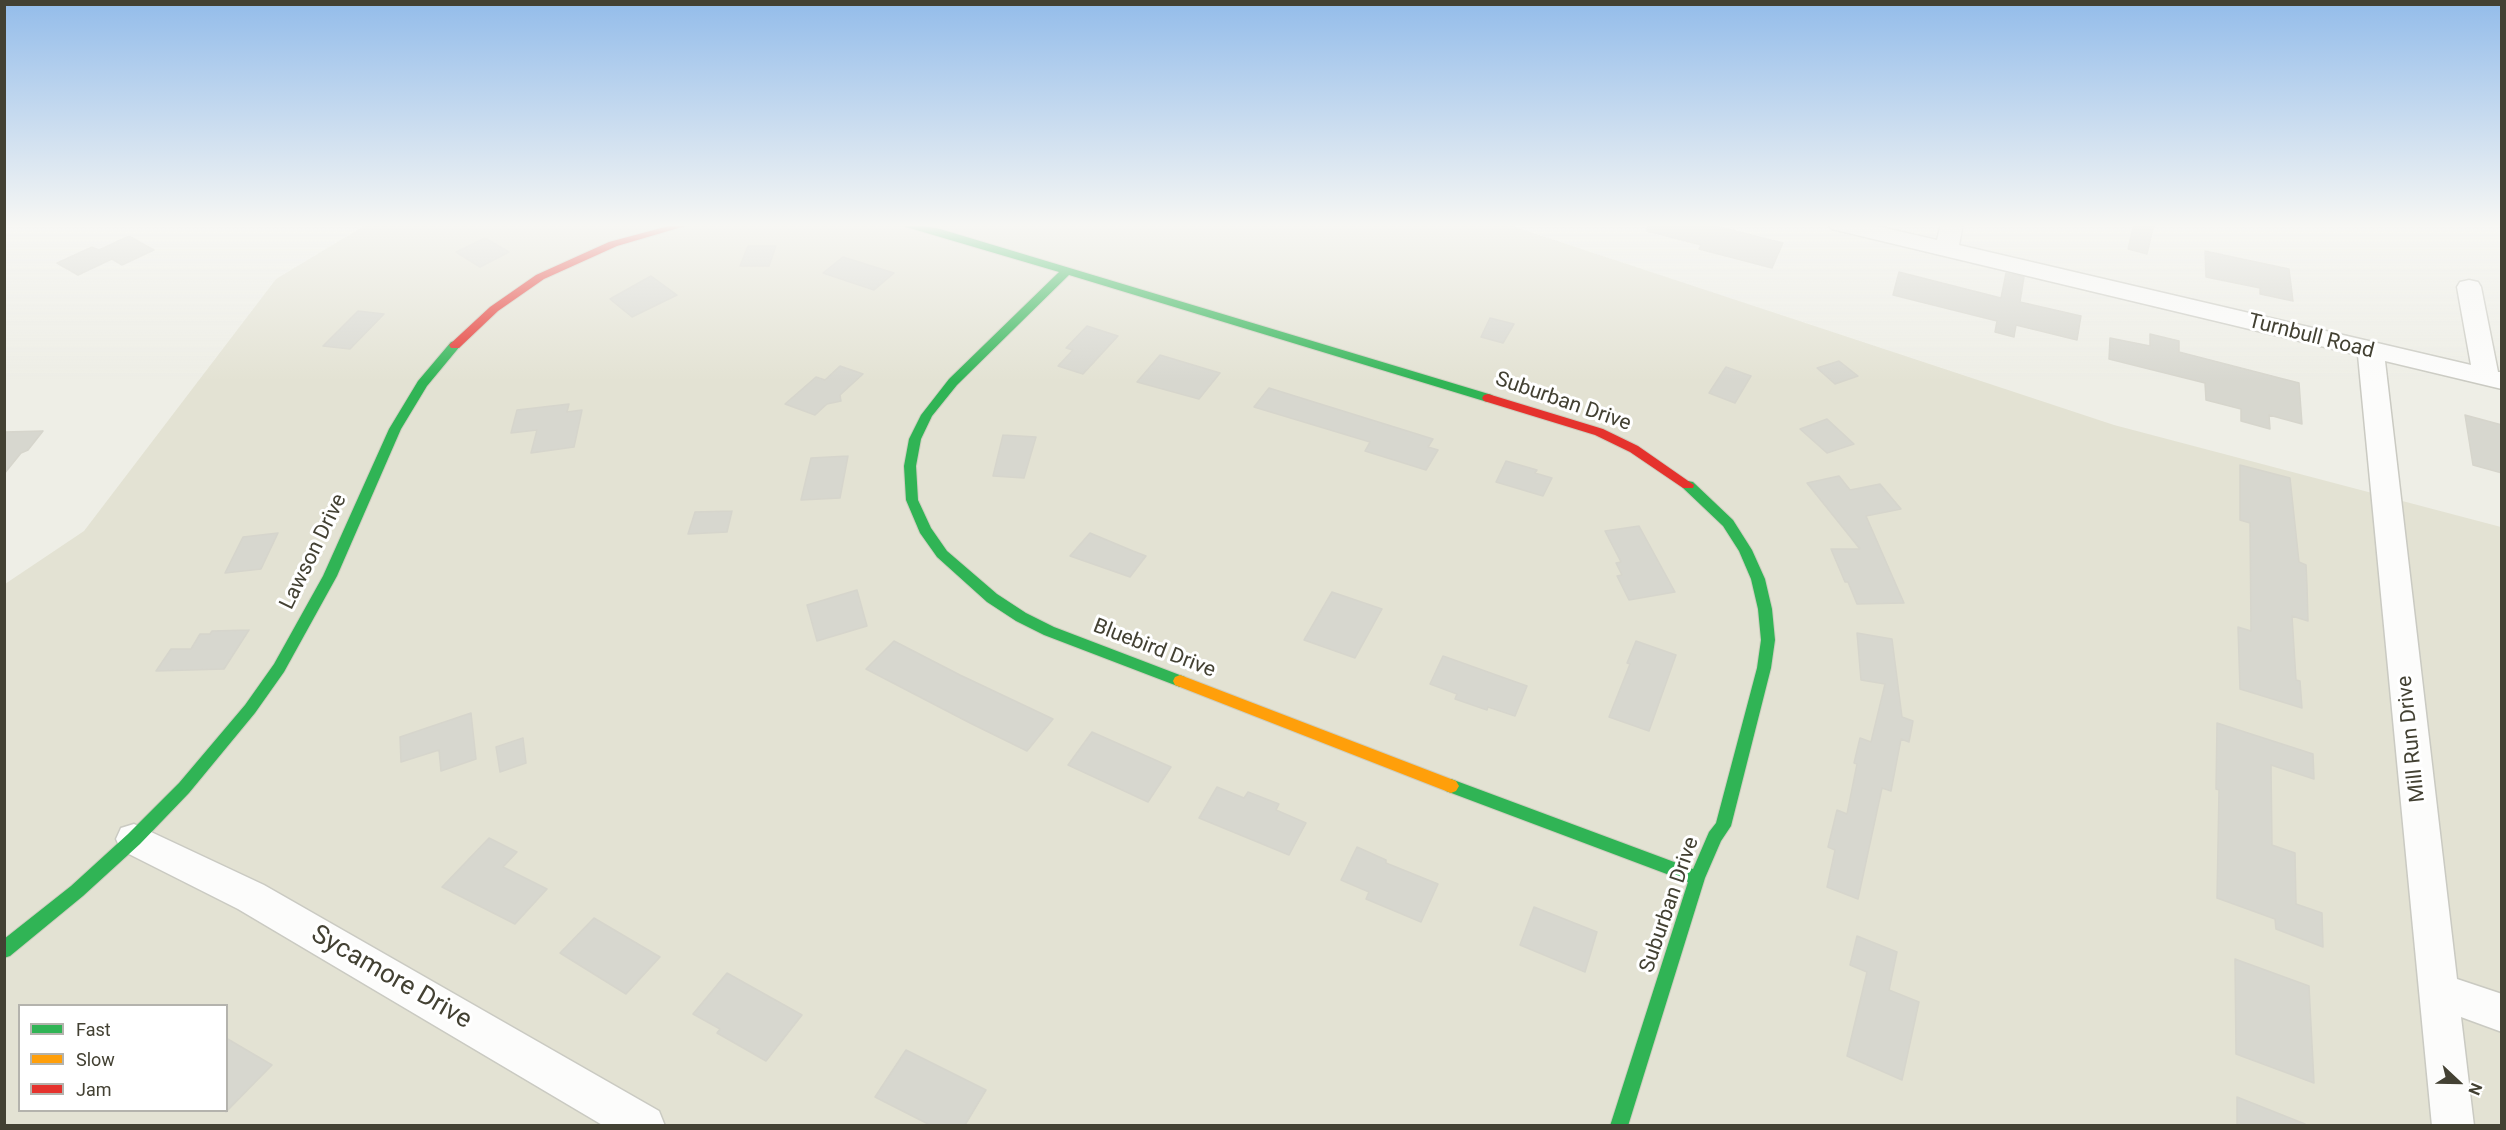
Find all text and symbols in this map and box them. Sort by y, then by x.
street label: Turnbull Road [2245,309,2377,365]
street label: Suburban Drive [1492,367,1634,437]
street label: Lawson Drive [275,490,353,614]
street label: Bluebird Drive [1089,614,1219,684]
street label: Mill Run Drive [2393,674,2431,804]
street label: Suburban Drive [1635,834,1705,976]
street label: Sycamore Drive [305,919,477,1037]
legend [18,1004,228,1112]
text: Fast [76,1019,111,1040]
text: Slow [76,1049,115,1070]
north arrow [2428,1052,2488,1112]
text: Jam [76,1079,112,1100]
text: N [2464,1080,2486,1098]

